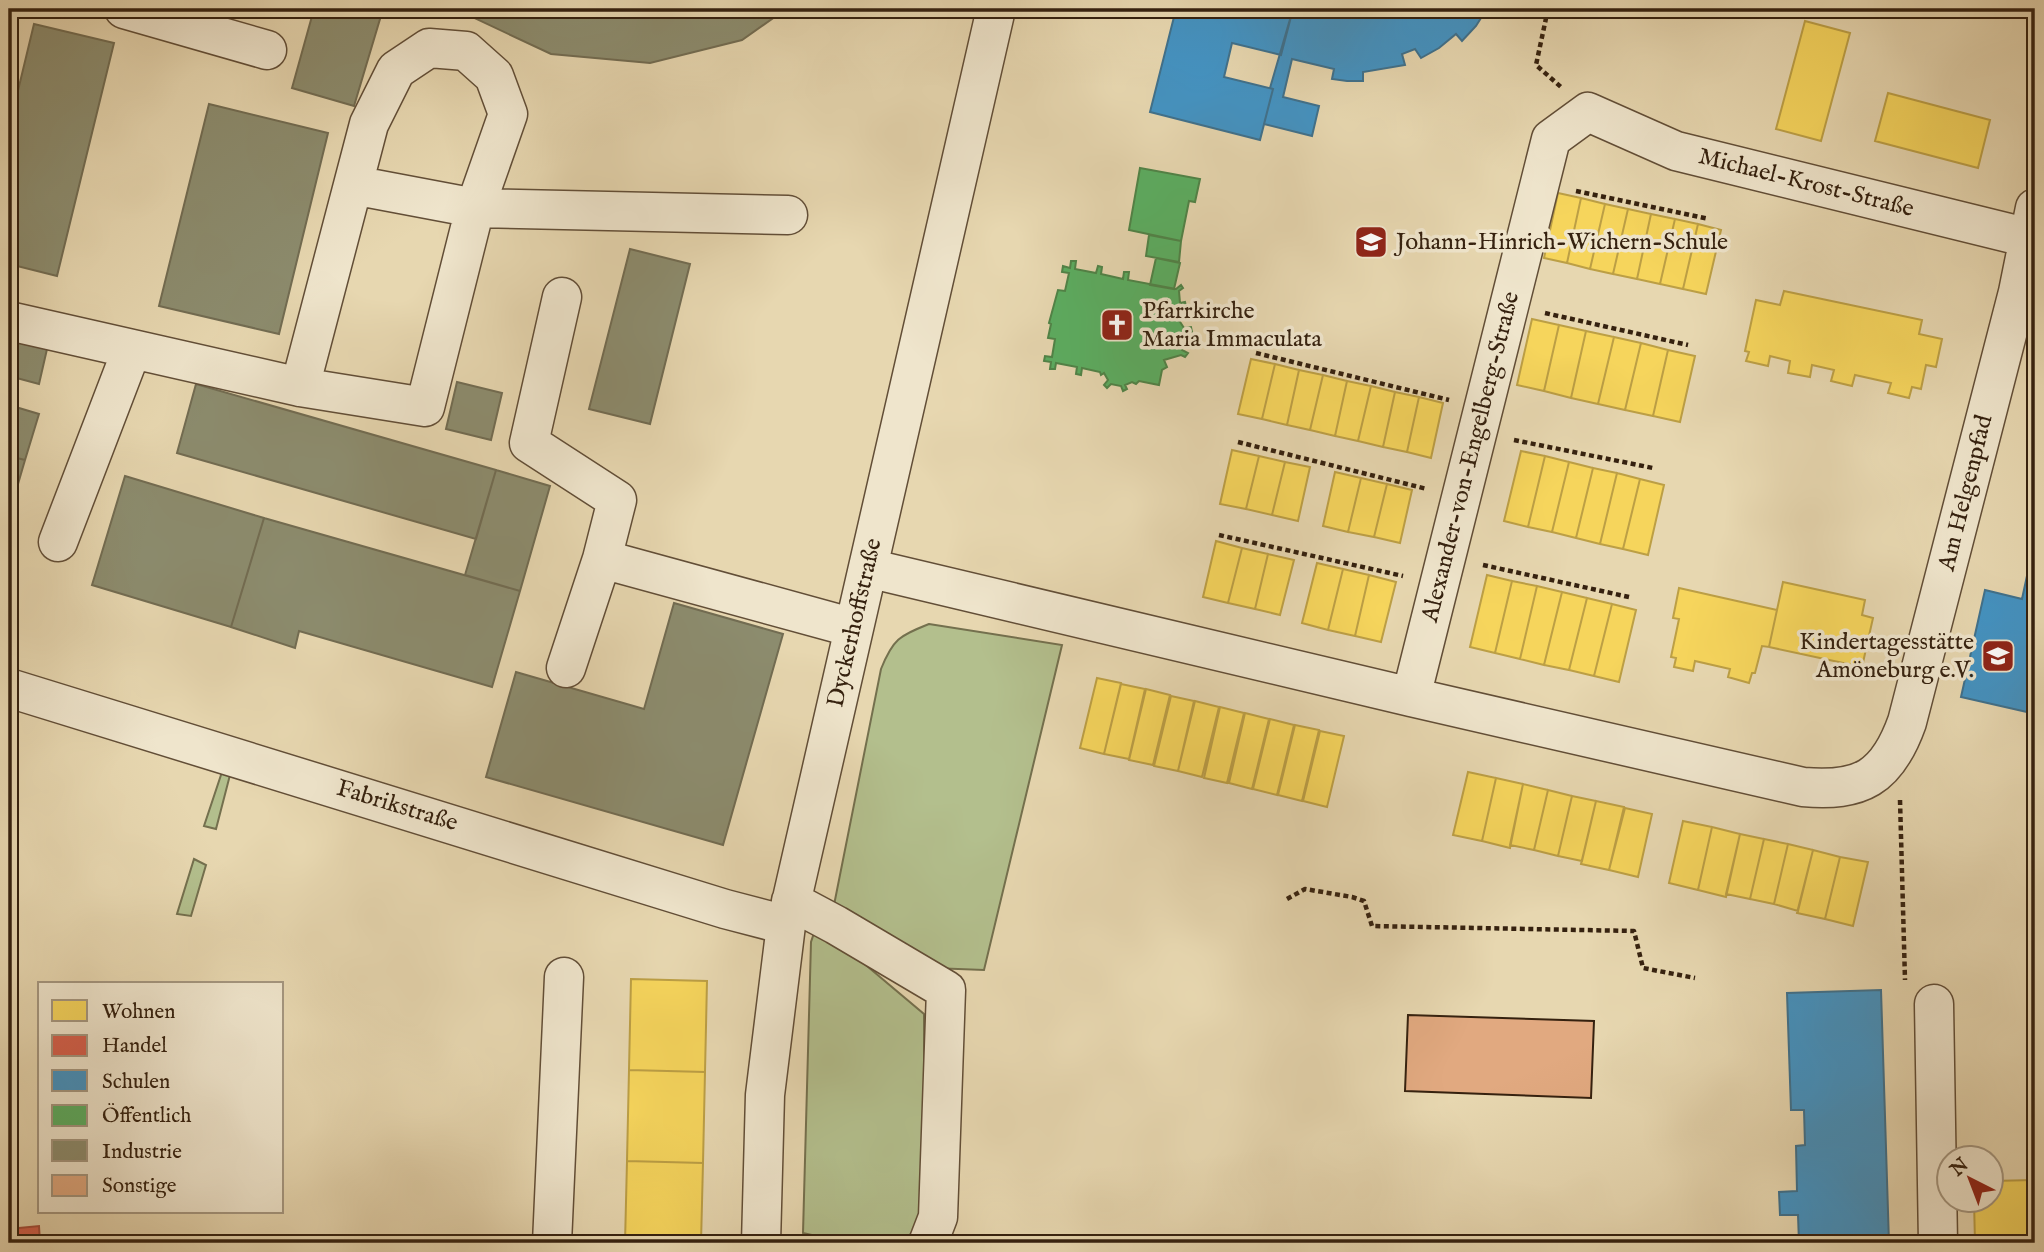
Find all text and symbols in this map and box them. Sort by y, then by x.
street label: Michael-Krost-Straße [1695,141,1917,225]
school or university icon: Johann-Hinrich-Wichern-Schule [1352,223,1390,261]
place label: Johann-Hinrich-Wichern-Schule [1393,227,1728,258]
street label: Alexander-von-Engelberg-Straße [1415,289,1527,626]
place label: Pfarrkirche Maria Immaculata [1142,296,1322,355]
church icon: Pfarrkirche Maria Immaculata [1098,306,1136,344]
street label: Am Helgenpfad [1931,412,2000,575]
street label: Dyckerhoffstraße [820,535,890,711]
place label: Kindertagesstätte Amöneburg e.V. [1799,627,1974,686]
school or university icon: Kindertagesstätte Amöneburg e.V. [1979,637,2017,675]
street label: Fabrikstraße [333,773,461,839]
legend [38,982,284,1214]
text: Wohnen [102,999,175,1026]
text: Handel [102,1033,167,1060]
text: Schulen [102,1069,170,1096]
text: Öffentlich [102,1103,191,1130]
text: Industrie [102,1139,182,1166]
north arrow [1936,1144,2006,1214]
text: N [1945,1153,1975,1183]
text: Sonstige [102,1173,177,1200]

